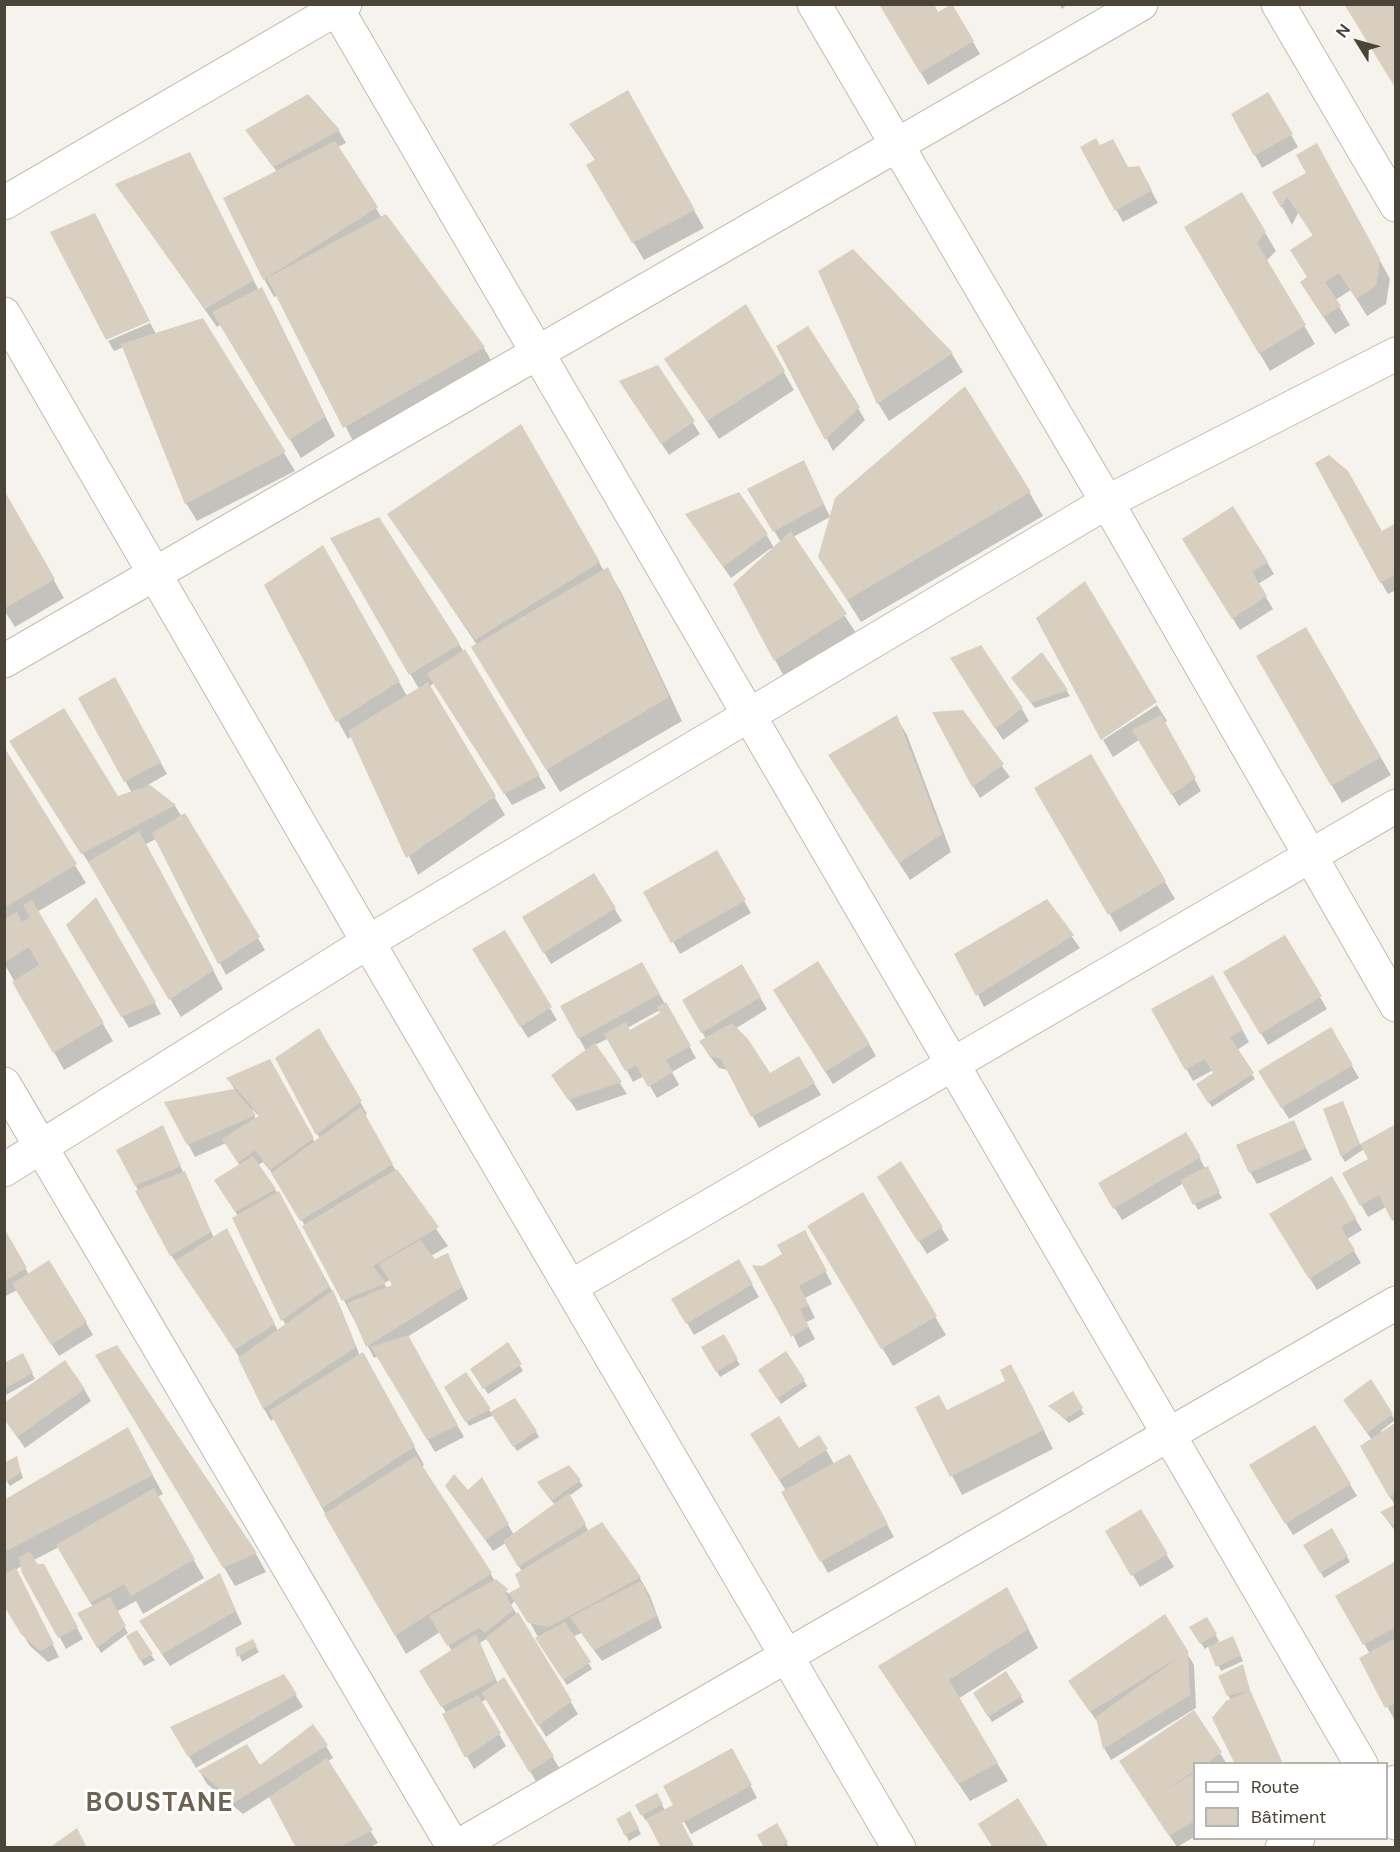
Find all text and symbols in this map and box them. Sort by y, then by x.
north arrow [1328,12,1388,72]
text: N [1331,20,1355,42]
legend [1193,1762,1388,1840]
text: Route [1251,1775,1299,1799]
district label: BOUSTANE [86,1788,234,1820]
text: Bâtiment [1251,1805,1326,1829]

